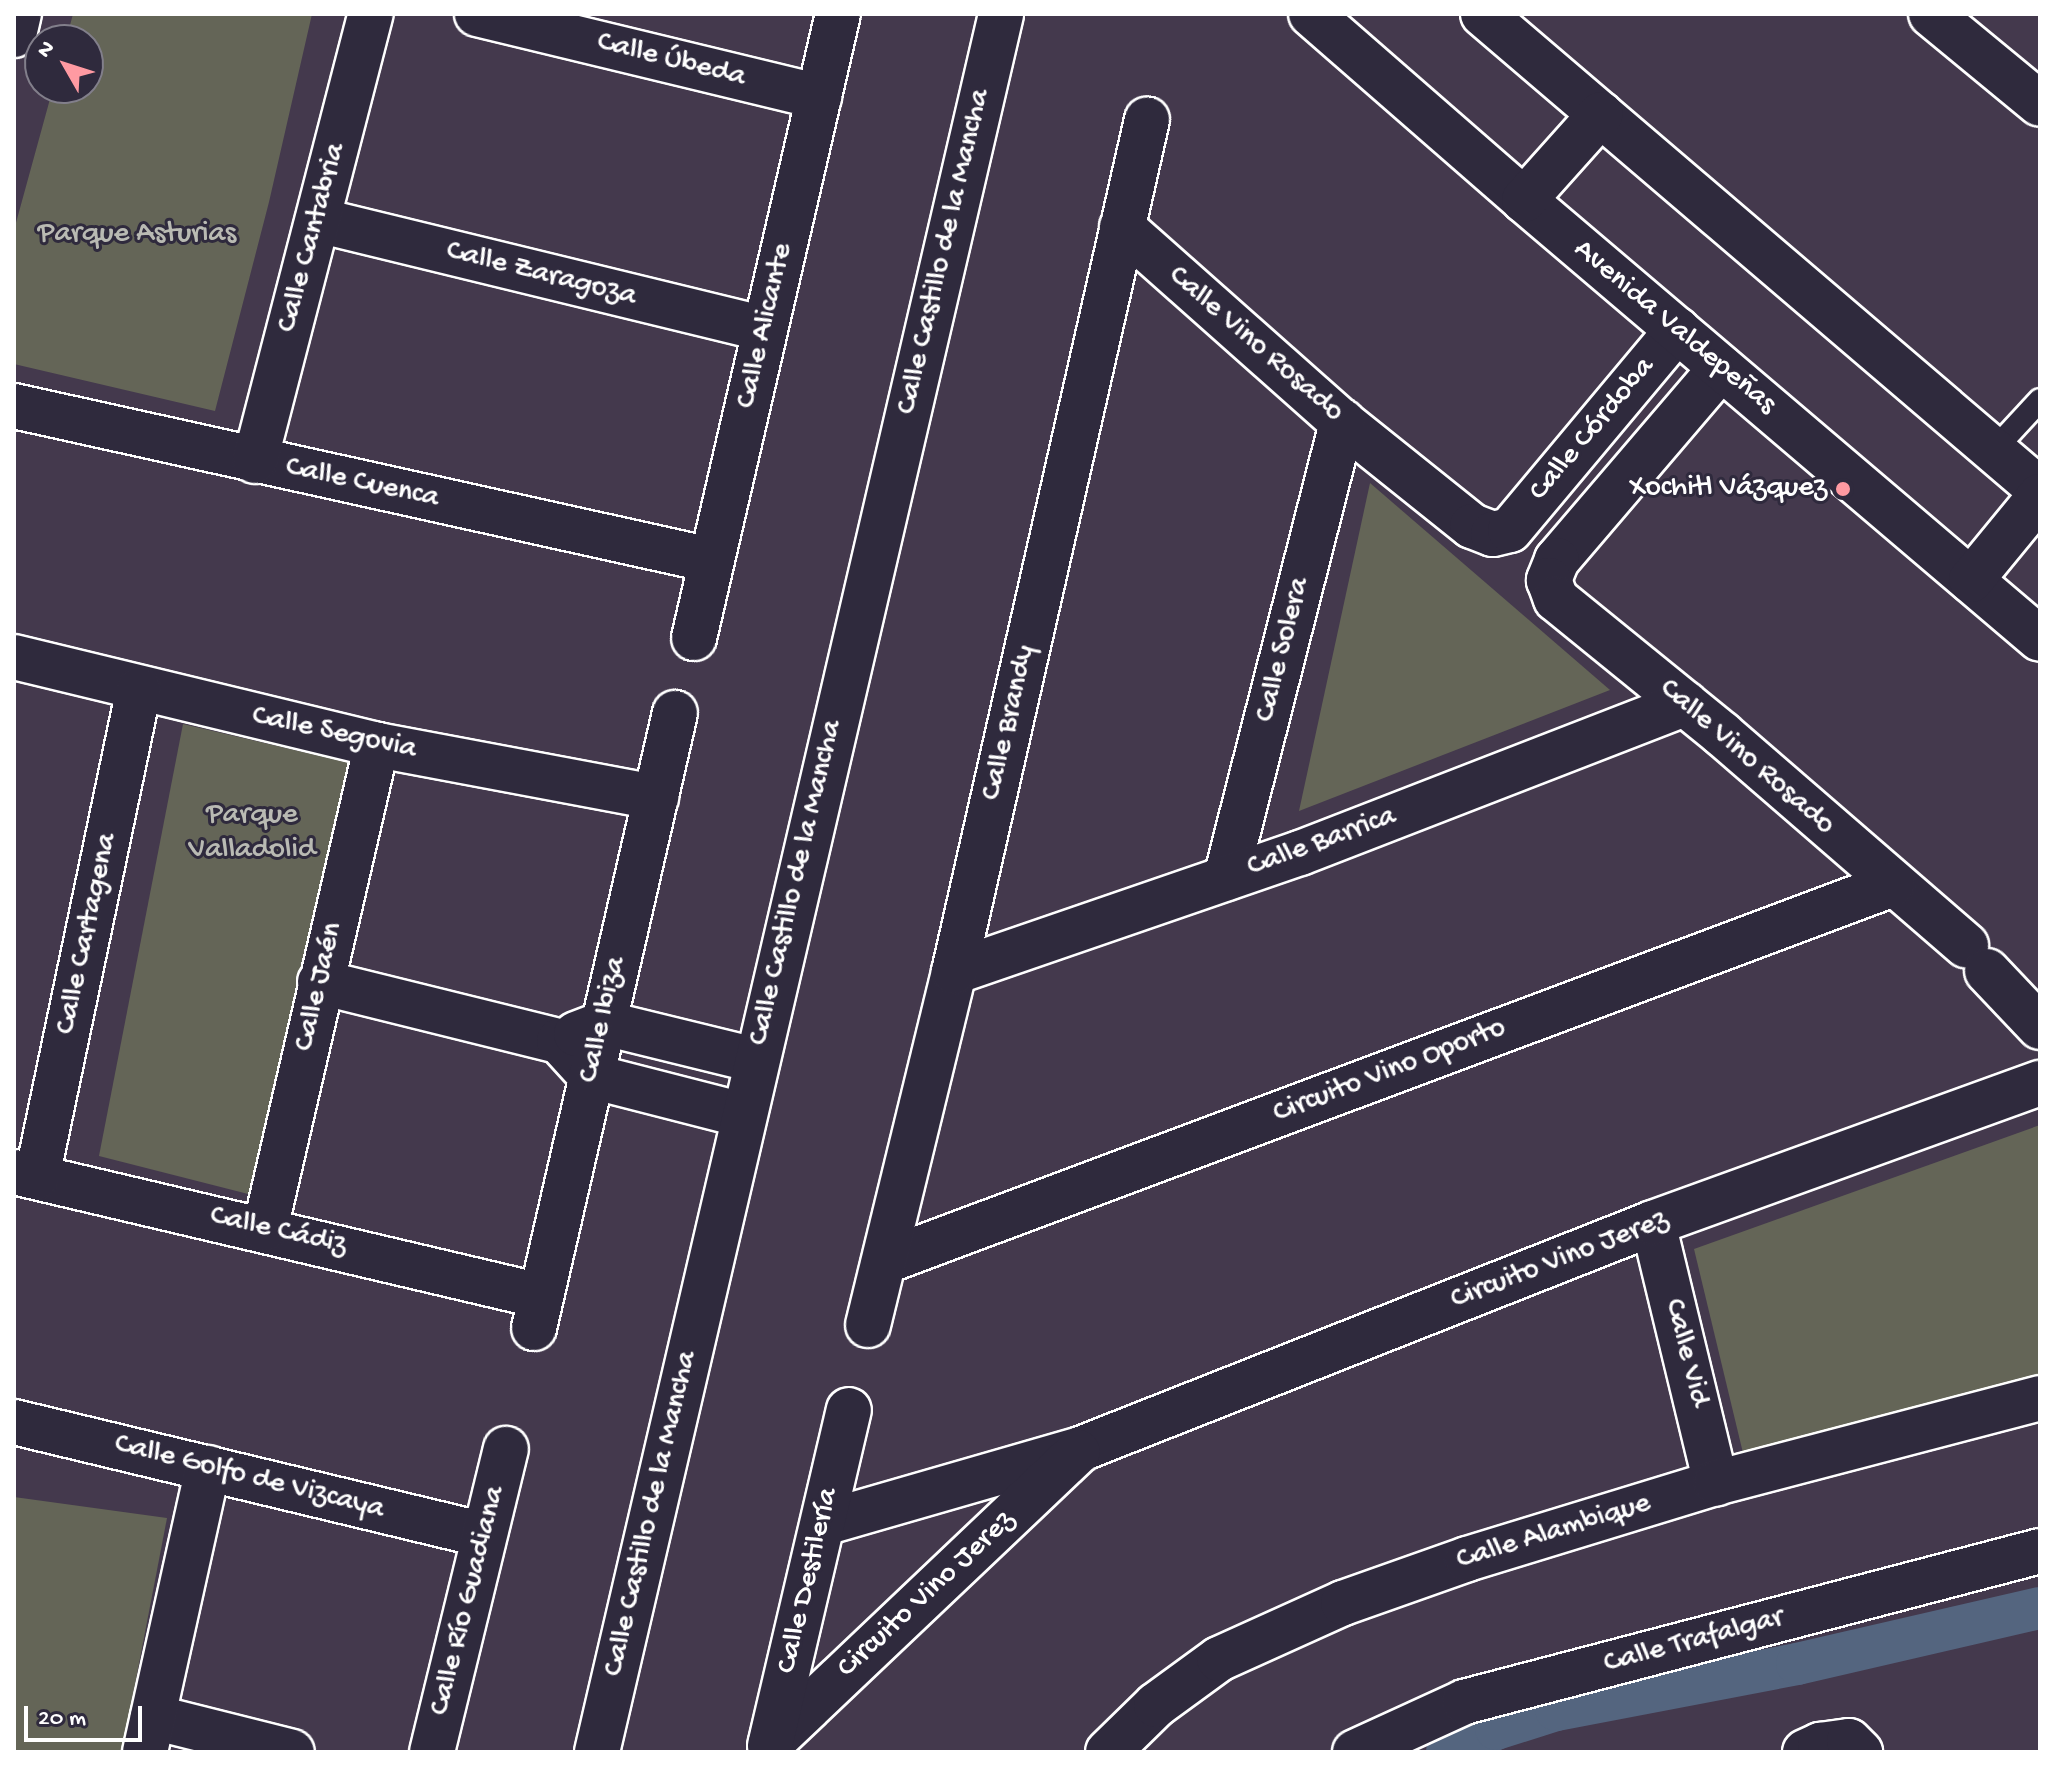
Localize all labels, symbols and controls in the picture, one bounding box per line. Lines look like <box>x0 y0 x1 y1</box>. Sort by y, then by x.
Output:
north arrow <box>24 24 104 104</box>
street label: Calle Úbeda <box>593 25 749 97</box>
text: N <box>32 36 62 64</box>
street label: Calle Castillo de la Mancha <box>890 86 1000 418</box>
street label: Calle Cantabria <box>270 139 356 337</box>
park label: Parque Asturias <box>38 217 236 253</box>
street label: Avenida Valdepeñas <box>1565 233 1783 423</box>
street label: Calle Zaragoza <box>442 234 640 316</box>
street label: Calle Alicante <box>730 240 802 412</box>
street label: Calle Vino Rosado <box>1160 259 1350 431</box>
street label: Calle Córdoba <box>1522 351 1664 509</box>
street label: Calle Cuenca <box>282 450 442 518</box>
place label: Xochitl Vázquez <box>1629 471 1827 507</box>
marker: Xochitl Vázquez <box>1834 480 1852 498</box>
street label: Calle Solera <box>1249 574 1319 726</box>
street label: Calle Brandy <box>975 642 1045 804</box>
street label: Calle Vino Rosado <box>1651 672 1841 844</box>
street label: Calle Segovia <box>249 699 419 769</box>
street label: Calle Castillo de la Mancha <box>742 717 852 1049</box>
park label: Parque Valladolid <box>188 798 316 868</box>
street label: Calle Barrica <box>1243 800 1401 886</box>
street label: Calle Cartagena <box>49 830 127 1038</box>
street label: Calle Jaén <box>288 919 352 1055</box>
street label: Calle Ibiza <box>572 954 636 1086</box>
street label: Circuito Vino Oporto <box>1269 1011 1511 1133</box>
street label: Calle Cádiz <box>206 1199 350 1265</box>
street label: Circuito Vino Jerez <box>1446 1203 1674 1319</box>
street label: Calle Vid <box>1654 1296 1716 1410</box>
street label: Calle Castillo de la Mancha <box>597 1348 707 1680</box>
street label: Calle Golfo de Vizcaya <box>110 1427 388 1529</box>
street label: Calle Río Guadiana <box>423 1483 515 1719</box>
street label: Calle Destilería <box>770 1485 848 1677</box>
street label: Calle Alambique <box>1453 1486 1655 1580</box>
street label: Circuito Vino Jerez <box>831 1503 1023 1687</box>
street label: Calle Trafalgar <box>1600 1601 1788 1683</box>
scale bar <box>28 1690 146 1740</box>
text: 20 m <box>38 1705 86 1734</box>

